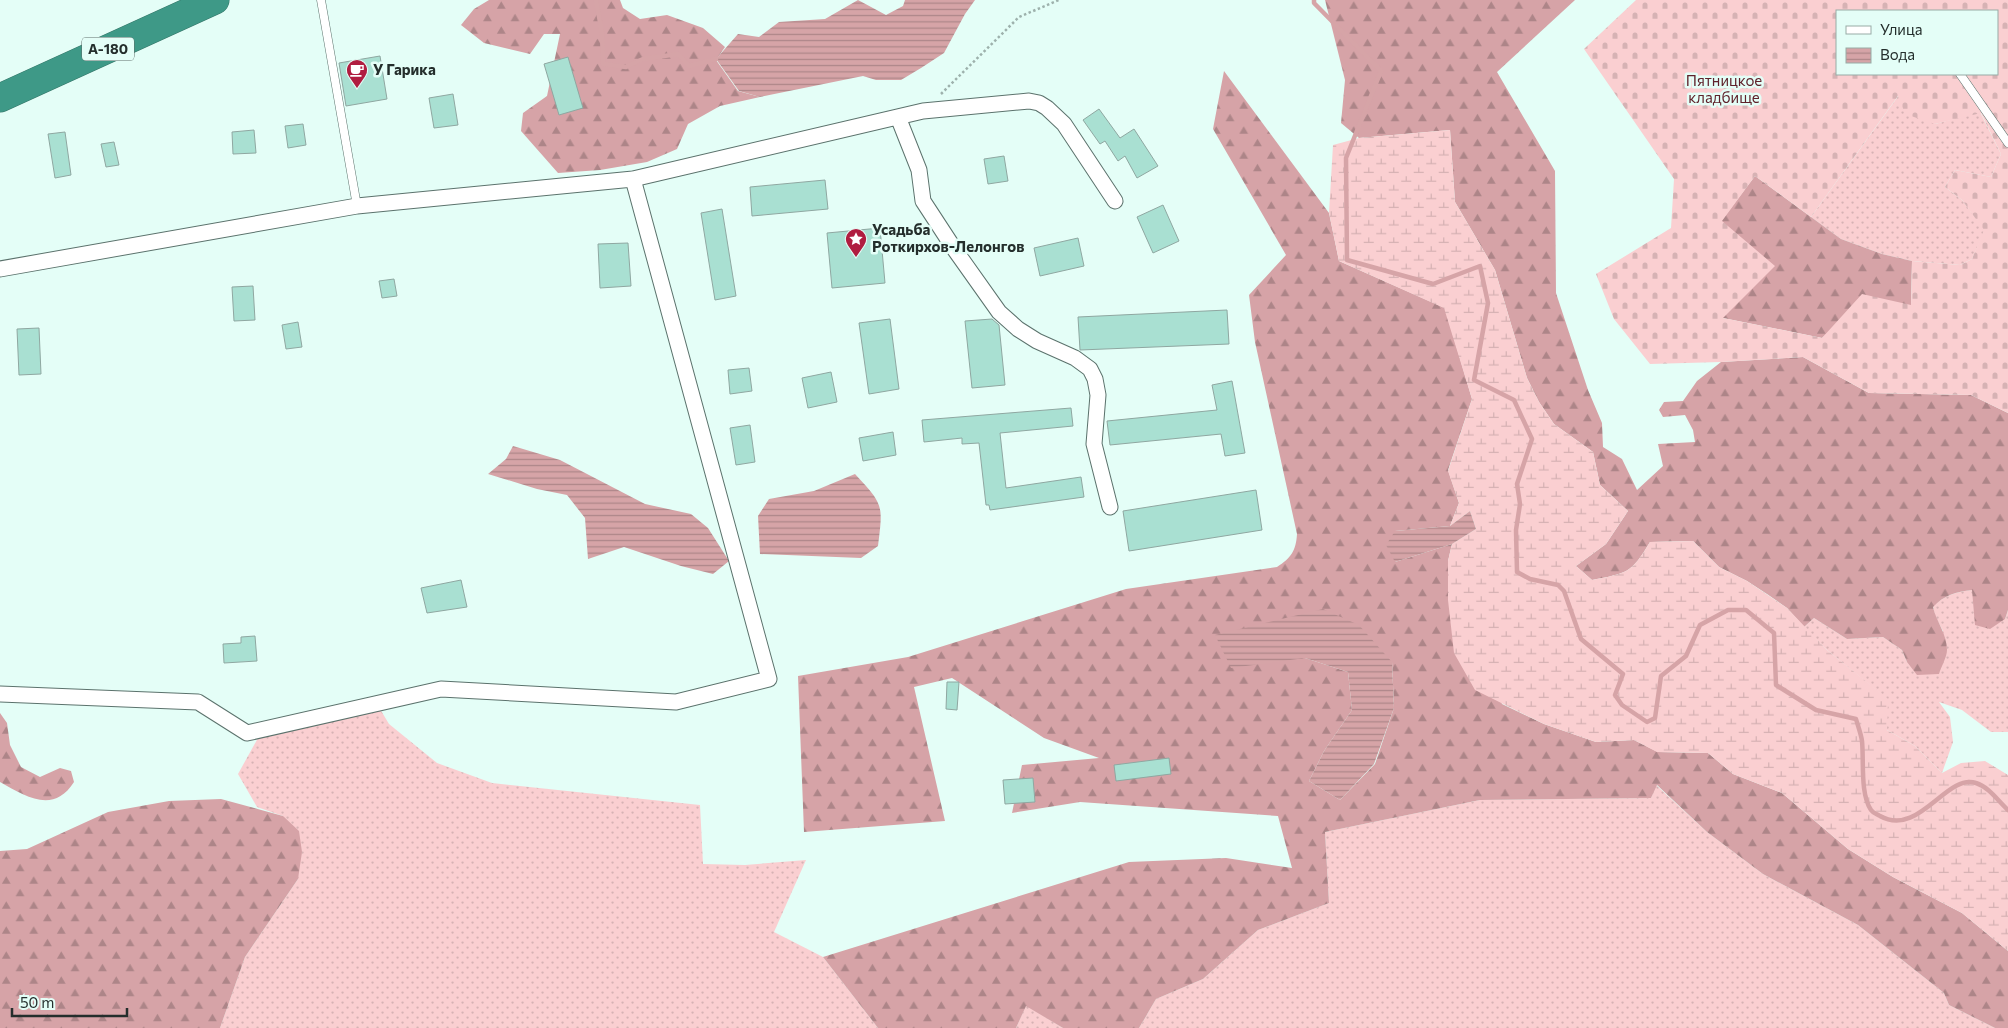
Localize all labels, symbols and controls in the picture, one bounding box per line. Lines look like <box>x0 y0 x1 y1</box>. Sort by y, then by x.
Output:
legend <box>1836 10 1998 75</box>
text: Улица <box>1880 20 1922 38</box>
road number: А-180 <box>82 38 134 61</box>
text: Вода <box>1880 45 1915 63</box>
cafe icon: У Гарика <box>345 58 369 89</box>
place label: У Гарика <box>373 60 436 78</box>
park label: Пятницкое кладбище <box>1686 71 1762 106</box>
place label: Усадьба Роткирхов-Лелонгов <box>872 220 1024 255</box>
place icon: Усадьба Роткирхов-Лелонгов <box>844 227 868 258</box>
scale bar <box>12 986 128 1018</box>
text: 50 m <box>20 993 54 1011</box>

